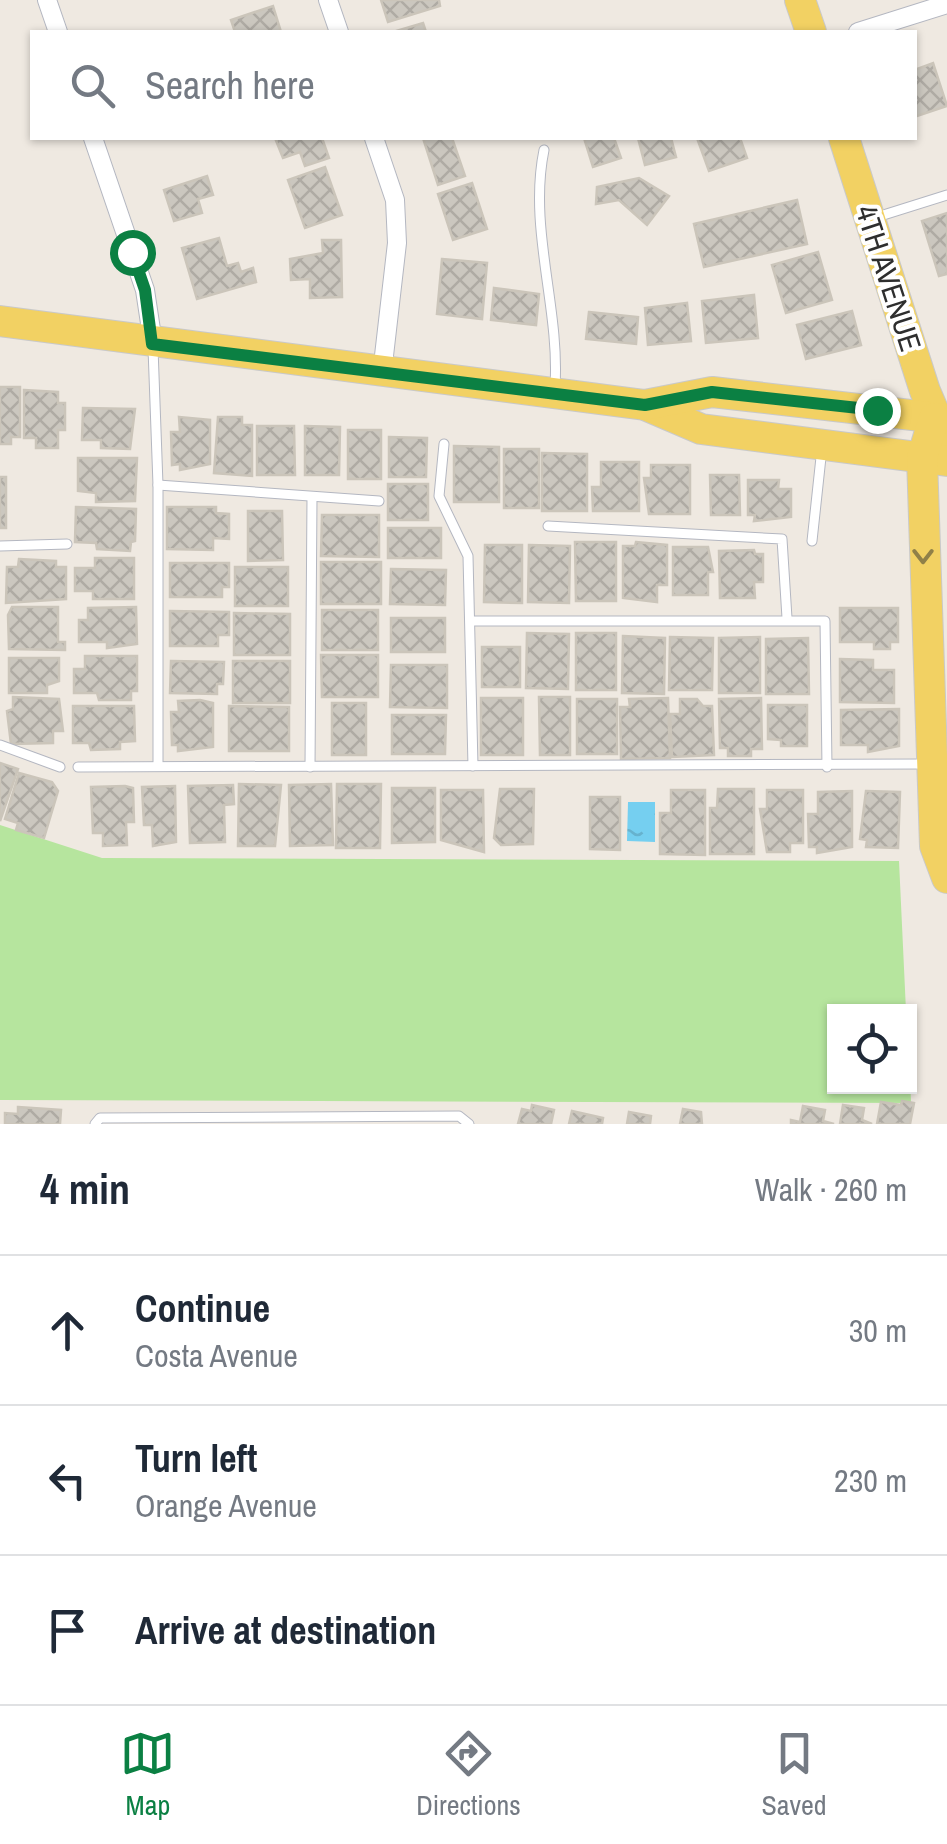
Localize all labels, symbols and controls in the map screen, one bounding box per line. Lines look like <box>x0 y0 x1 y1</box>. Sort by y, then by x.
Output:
search box <box>30 30 917 140</box>
icon: search <box>65 58 120 113</box>
text: Search here <box>145 60 315 111</box>
street label: 4TH AVENUE <box>847 200 931 356</box>
route start <box>110 230 156 276</box>
route end <box>855 388 901 434</box>
one-way arrow <box>912 548 934 564</box>
map controls <box>827 1004 917 1094</box>
button: locate <box>827 1004 917 1094</box>
text: 4 min <box>40 1161 130 1217</box>
text: Walk · 260 m <box>755 1168 907 1211</box>
text: Continue <box>135 1283 270 1334</box>
icon: ahead <box>40 1303 95 1358</box>
text: 30 m <box>849 1309 907 1352</box>
text: Costa Avenue <box>135 1334 298 1377</box>
text: Turn left <box>135 1433 257 1484</box>
icon: left <box>40 1453 95 1508</box>
text: 230 m <box>834 1459 907 1502</box>
text: Orange Avenue <box>135 1484 317 1527</box>
icon: arrive <box>40 1603 95 1658</box>
text: Arrive at destination <box>135 1605 436 1656</box>
tab: Map <box>120 1726 175 1824</box>
tab: Directions <box>416 1726 521 1824</box>
tab: Saved <box>762 1726 827 1824</box>

